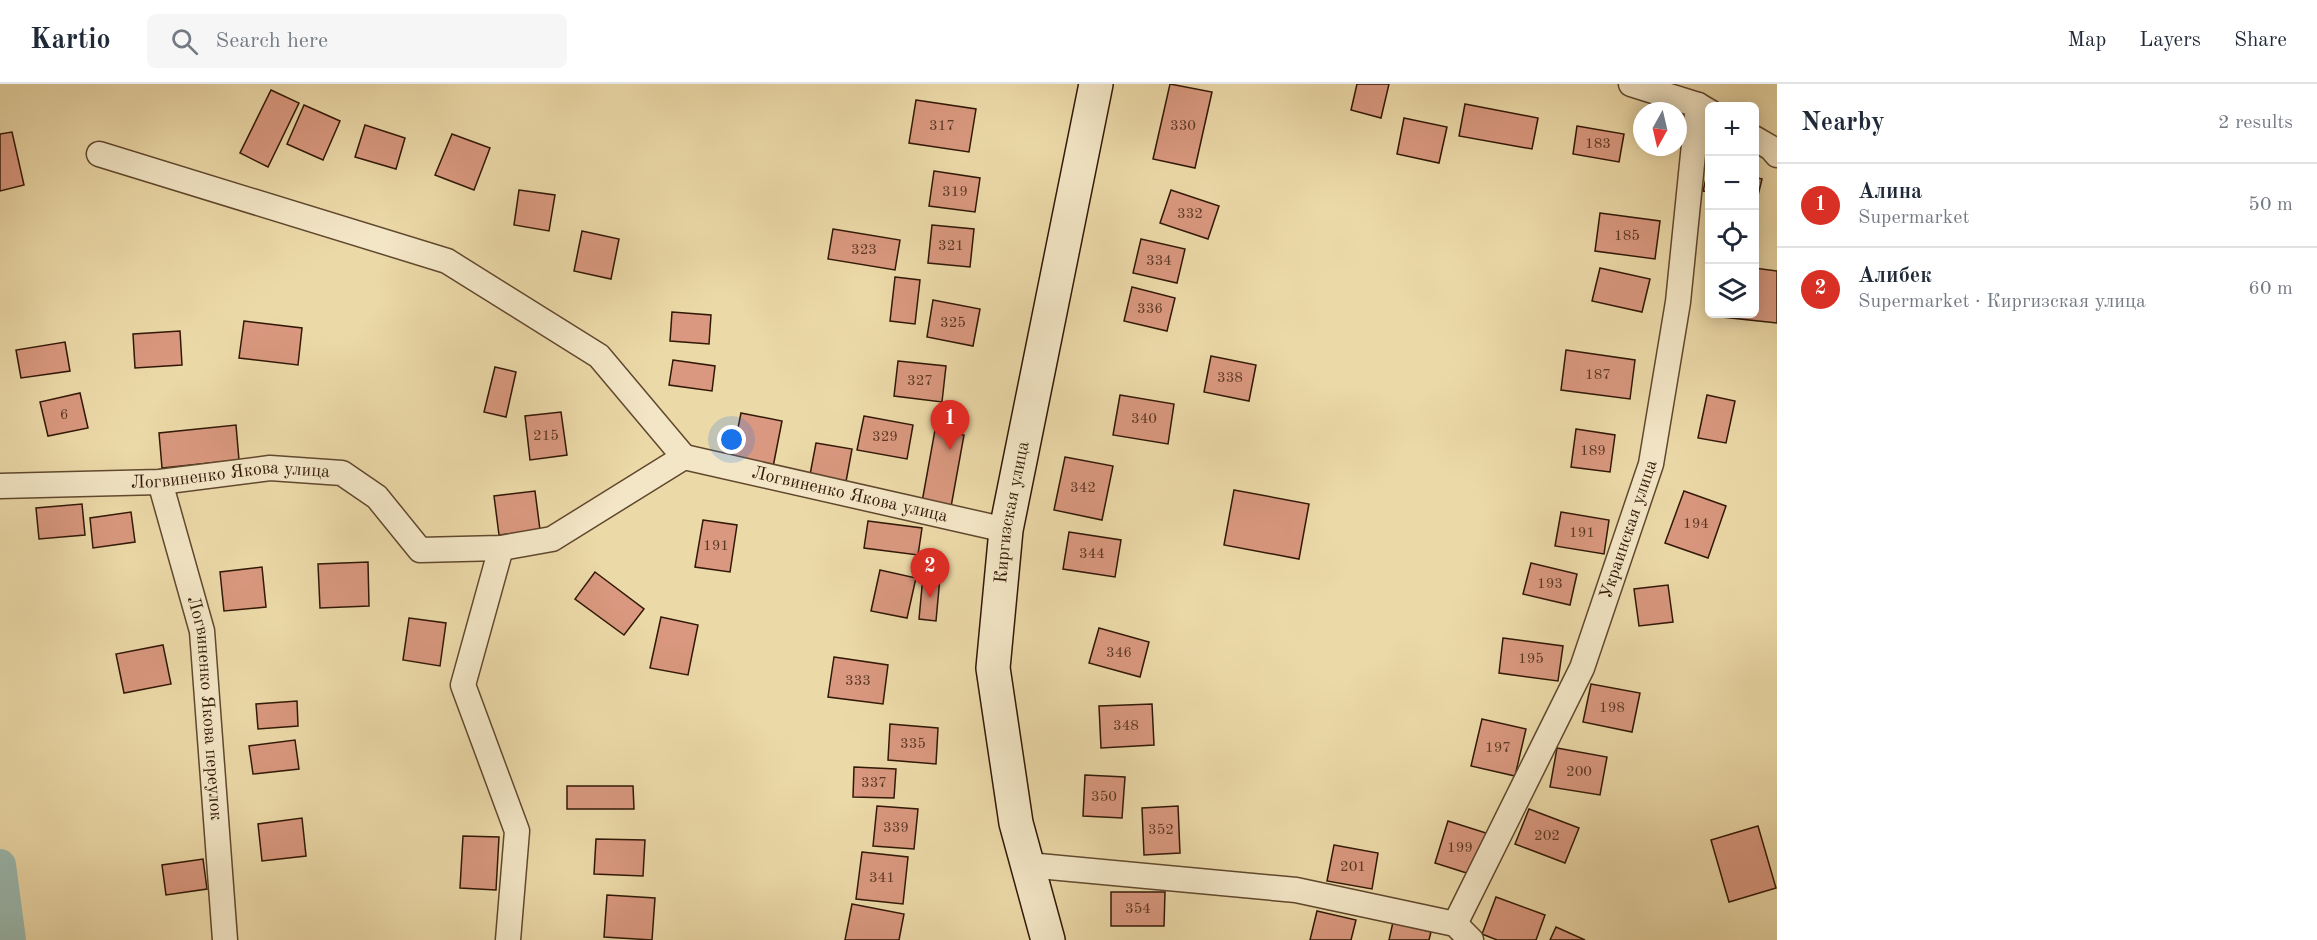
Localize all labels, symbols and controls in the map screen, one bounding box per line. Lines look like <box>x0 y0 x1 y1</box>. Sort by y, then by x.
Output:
search box <box>147 14 567 68</box>
icon: search <box>168 25 201 58</box>
text: Kartio <box>30 27 111 55</box>
text: Search here <box>216 30 328 52</box>
text: Map <box>2067 30 2106 51</box>
text: Layers <box>2139 30 2201 51</box>
text: Share <box>2234 30 2287 51</box>
north arrow <box>1633 102 1687 156</box>
map controls <box>1705 102 1759 318</box>
button: + <box>1705 102 1759 156</box>
text: Nearby <box>1801 110 1885 136</box>
text: 2 results <box>2218 113 2293 133</box>
house number: 317 <box>929 119 955 134</box>
house number: 330 <box>1170 119 1196 134</box>
house number: 183 <box>1585 137 1611 152</box>
button: − <box>1705 156 1759 210</box>
text: Алина <box>1858 181 1922 203</box>
house number: 319 <box>942 185 968 200</box>
text: 1 <box>1815 195 1826 215</box>
text: 50 m <box>2248 195 2293 215</box>
house number: 332 <box>1177 207 1203 222</box>
text: Supermarket <box>1858 208 1969 228</box>
button: locate <box>1705 210 1759 264</box>
house number: 185 <box>1614 229 1640 244</box>
house number: 321 <box>938 239 964 254</box>
house number: 323 <box>851 243 877 258</box>
house number: 334 <box>1146 254 1172 269</box>
button: layers <box>1705 264 1759 318</box>
text: Алибек <box>1858 265 1932 287</box>
text: 2 <box>1815 279 1826 299</box>
text: 60 m <box>2248 279 2293 299</box>
text: Supermarket · Киргизская улица <box>1858 292 2146 312</box>
house number: 336 <box>1137 302 1163 317</box>
house number: 325 <box>940 316 966 331</box>
house number: 187 <box>1585 368 1611 383</box>
house number: 338 <box>1217 371 1243 386</box>
house number: 327 <box>907 374 933 389</box>
pin: 1 <box>930 400 970 450</box>
house number: 6 <box>60 408 68 423</box>
house number: 340 <box>1131 412 1157 427</box>
your location <box>717 425 746 454</box>
house number: 215 <box>533 429 559 444</box>
house number: 329 <box>872 430 898 445</box>
street label: Киргизская улица <box>992 440 1033 584</box>
house number: 189 <box>1580 444 1606 459</box>
street label: Украинская улица <box>1597 458 1661 601</box>
street label: Логвиненко Якова улица <box>131 459 331 492</box>
street label: Логвиненко Якова улица <box>750 464 950 526</box>
house number: 342 <box>1070 481 1096 496</box>
house number: 194 <box>1683 517 1709 532</box>
house number: 191 <box>1569 526 1595 541</box>
house number: 191 <box>703 539 729 554</box>
house number: 344 <box>1079 547 1105 562</box>
pin: 2 <box>910 548 950 598</box>
house number: 193 <box>1537 577 1563 592</box>
street label: Логвиненко Якова переулок <box>184 594 225 821</box>
house number: 346 <box>1106 646 1132 661</box>
house number: 195 <box>1518 652 1544 667</box>
house number: 333 <box>845 674 871 689</box>
house number: 198 <box>1599 701 1625 716</box>
house number: 348 <box>1113 719 1139 734</box>
house number: 335 <box>900 737 926 752</box>
house number: 197 <box>1485 741 1511 756</box>
house number: 200 <box>1566 765 1592 780</box>
house number: 337 <box>861 776 887 791</box>
house number: 350 <box>1091 790 1117 805</box>
house number: 339 <box>883 821 909 836</box>
house number: 352 <box>1148 823 1174 838</box>
house number: 202 <box>1534 829 1560 844</box>
house number: 199 <box>1447 841 1473 856</box>
house number: 201 <box>1340 860 1366 875</box>
house number: 341 <box>869 871 895 886</box>
house number: 354 <box>1125 902 1151 917</box>

